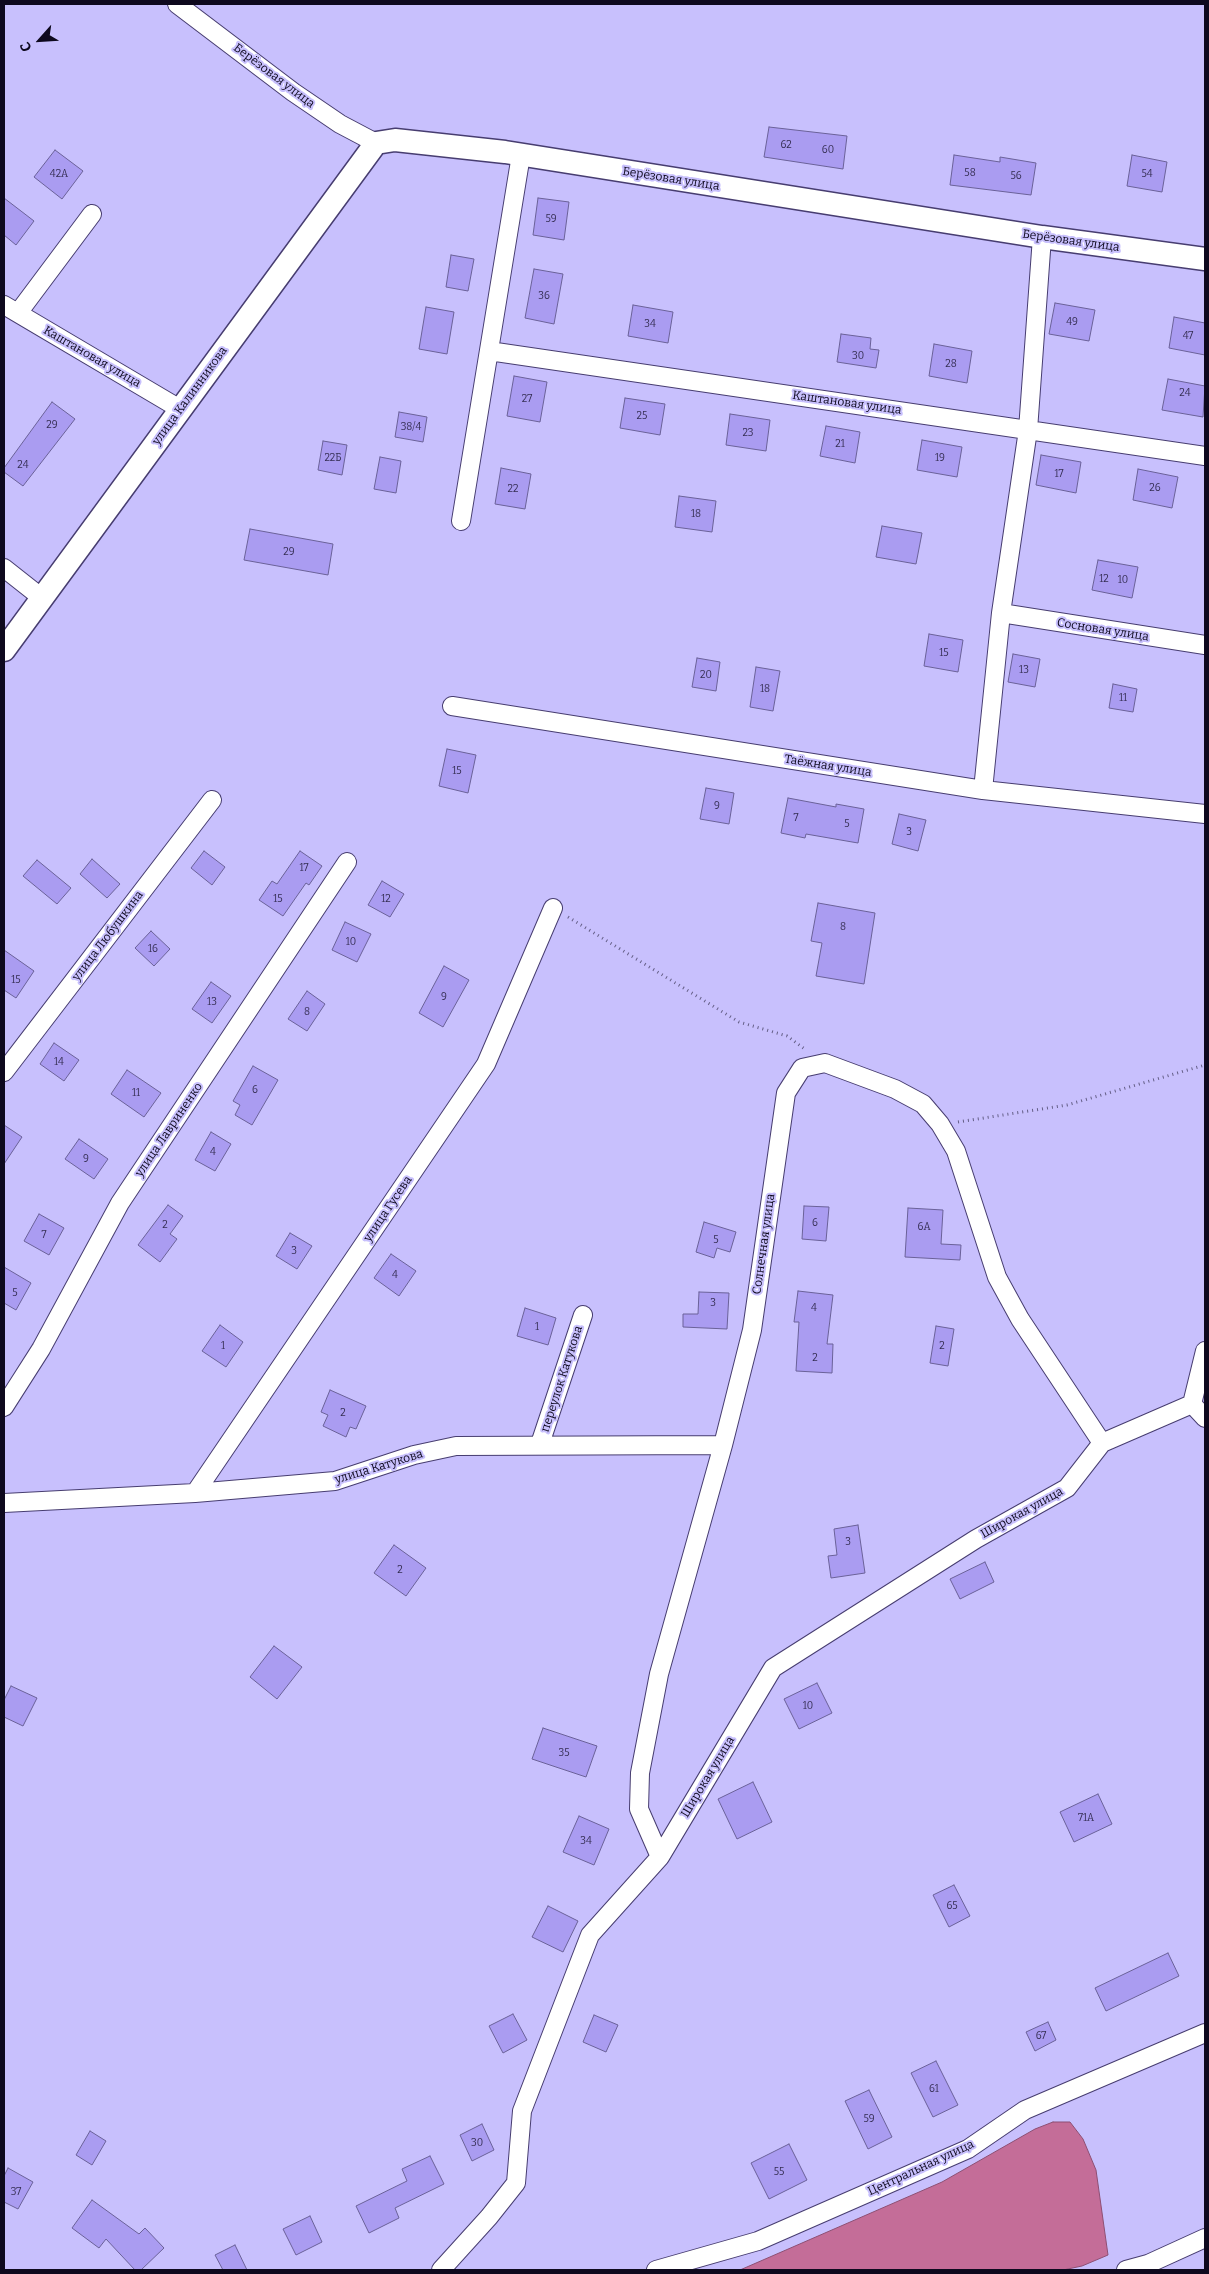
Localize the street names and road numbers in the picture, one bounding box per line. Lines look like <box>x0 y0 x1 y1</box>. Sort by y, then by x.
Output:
street label: Берёзовая улица <box>231 41 317 111</box>
street label: Берёзовая улица <box>621 164 721 194</box>
street label: Берёзовая улица <box>1021 227 1121 255</box>
street label: Каштановая улица <box>41 323 143 391</box>
street label: улица Калинникова <box>149 344 231 448</box>
street label: Каштановая улица <box>792 388 902 418</box>
street label: Сосновая улица <box>1056 616 1150 644</box>
street label: Таёжная улица <box>783 752 873 780</box>
street label: улица Любушкина <box>69 888 147 984</box>
street label: улица Лавриненко <box>132 1080 206 1180</box>
street label: улица Гусева <box>361 1173 415 1245</box>
street label: Солнечная улица <box>750 1193 778 1295</box>
street label: переулок Катукова <box>538 1324 586 1434</box>
street label: улица Катукова <box>333 1447 425 1487</box>
street label: Широкая улица <box>978 1484 1066 1542</box>
street label: Широкая улица <box>678 1734 738 1820</box>
street label: Центральная улица <box>866 2137 976 2199</box>

